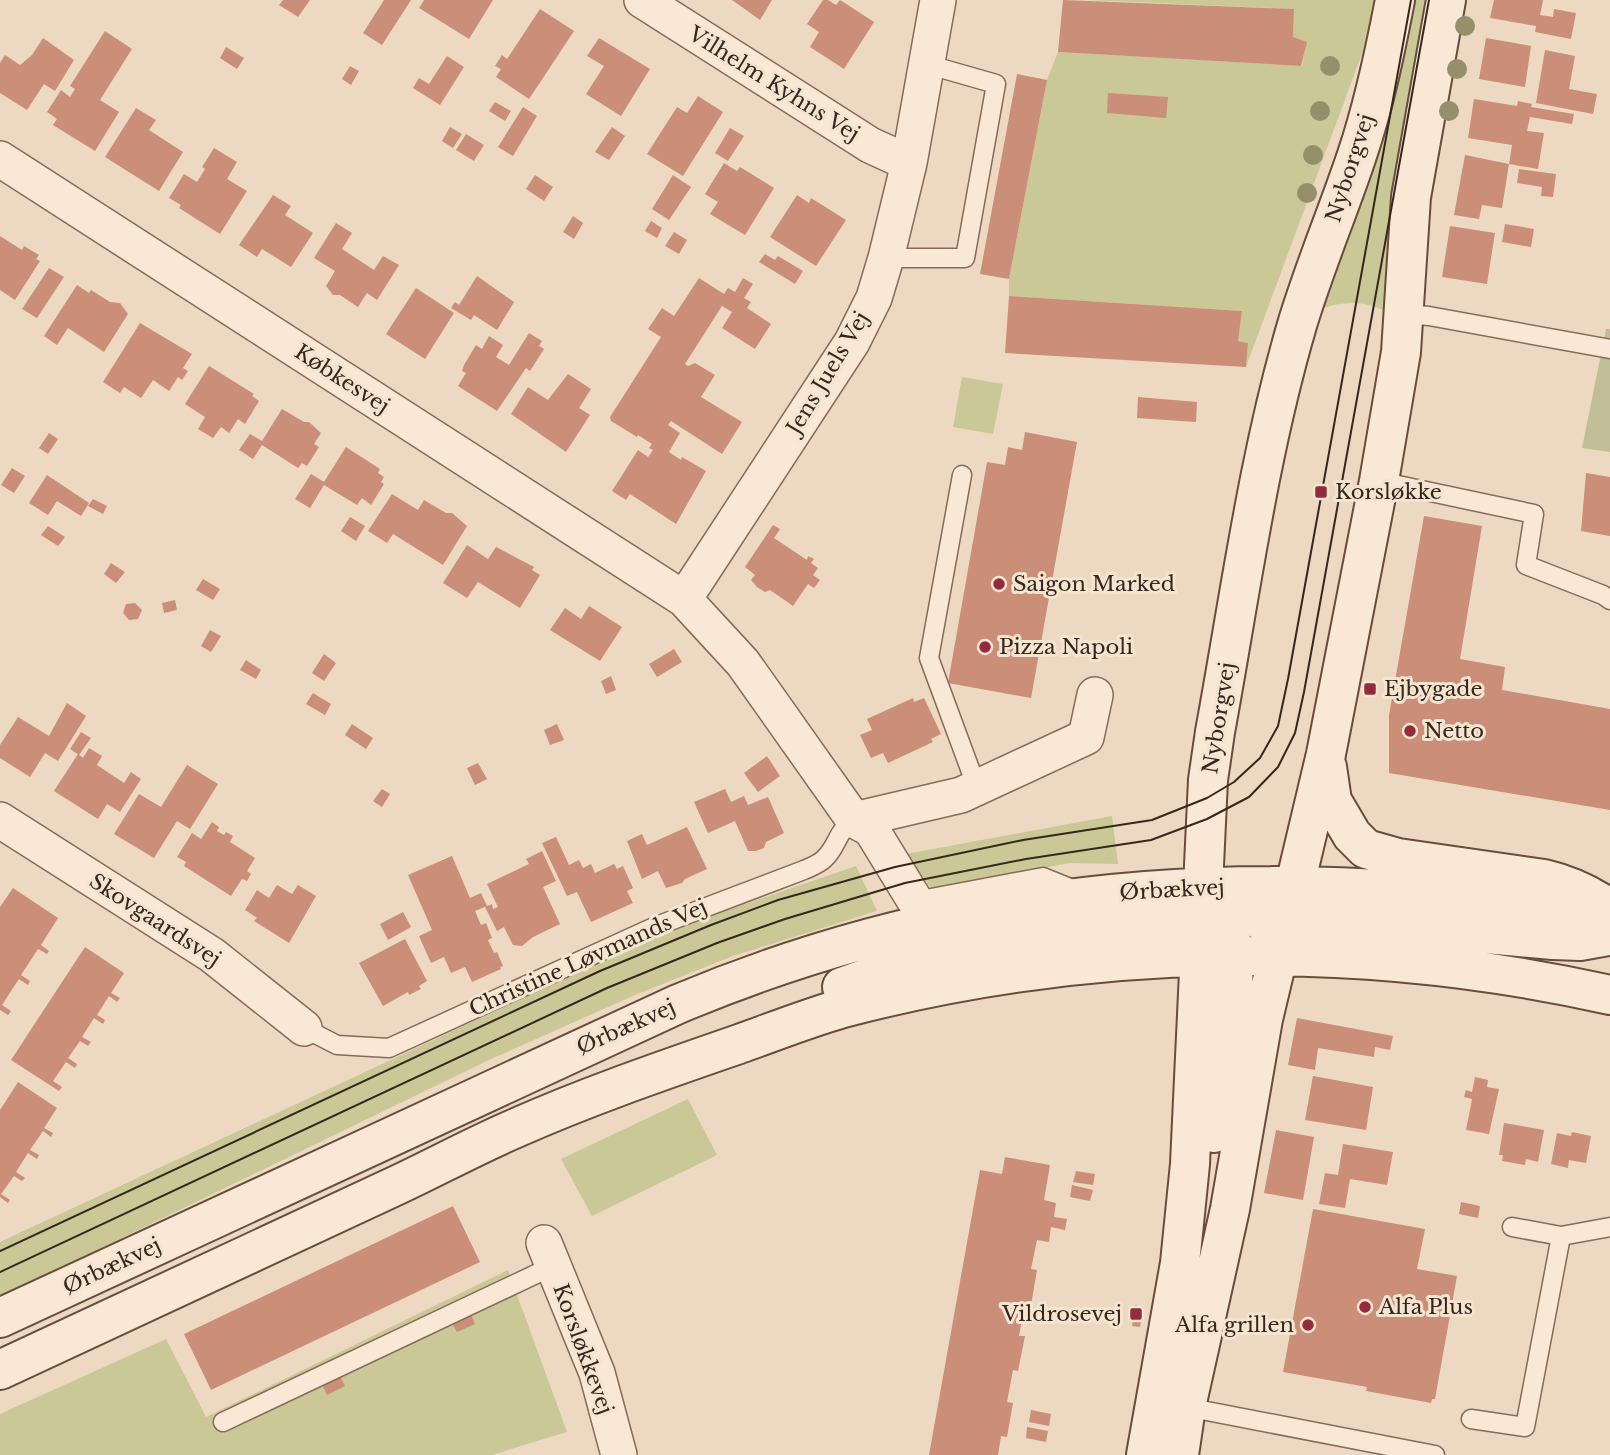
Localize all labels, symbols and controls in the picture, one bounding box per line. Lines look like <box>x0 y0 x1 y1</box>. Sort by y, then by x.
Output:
street label: Vilhelm Kyhns Vej <box>683 20 864 147</box>
street label: Nyborgvej <box>1320 110 1380 226</box>
street label: Jens Juels Vej <box>780 307 875 442</box>
street label: Købkesvej <box>290 339 394 419</box>
place label: Korsløkke <box>1335 479 1442 505</box>
marker: Korsløkke <box>1313 484 1329 500</box>
place label: Saigon Marked <box>1013 571 1175 597</box>
marker: Saigon Marked <box>991 576 1007 592</box>
place label: Pizza Napoli <box>999 634 1133 660</box>
marker: Pizza Napoli <box>977 639 993 655</box>
street label: Nyborgvej <box>1197 660 1241 776</box>
place label: Ejbygade <box>1384 676 1483 702</box>
marker: Ejbygade <box>1362 681 1378 697</box>
place label: Netto <box>1424 718 1484 744</box>
marker: Netto <box>1402 723 1418 739</box>
street label: Skovgaardsvej <box>84 868 226 972</box>
street label: Ørbækvej <box>1119 874 1225 906</box>
street label: Christine Løvmands Vej <box>465 894 711 1022</box>
street label: Ørbækvej <box>573 994 679 1060</box>
street label: Ørbækvej <box>59 1232 165 1300</box>
street label: Korsløkkevej <box>547 1280 619 1418</box>
place label: Alfa Plus <box>1378 1294 1473 1320</box>
marker: Alfa Plus <box>1357 1299 1373 1315</box>
place label: Vildrosevej <box>1001 1301 1122 1327</box>
marker: Vildrosevej <box>1128 1306 1144 1322</box>
place label: Alfa grillen <box>1174 1312 1294 1338</box>
marker: Alfa grillen <box>1300 1317 1316 1333</box>

